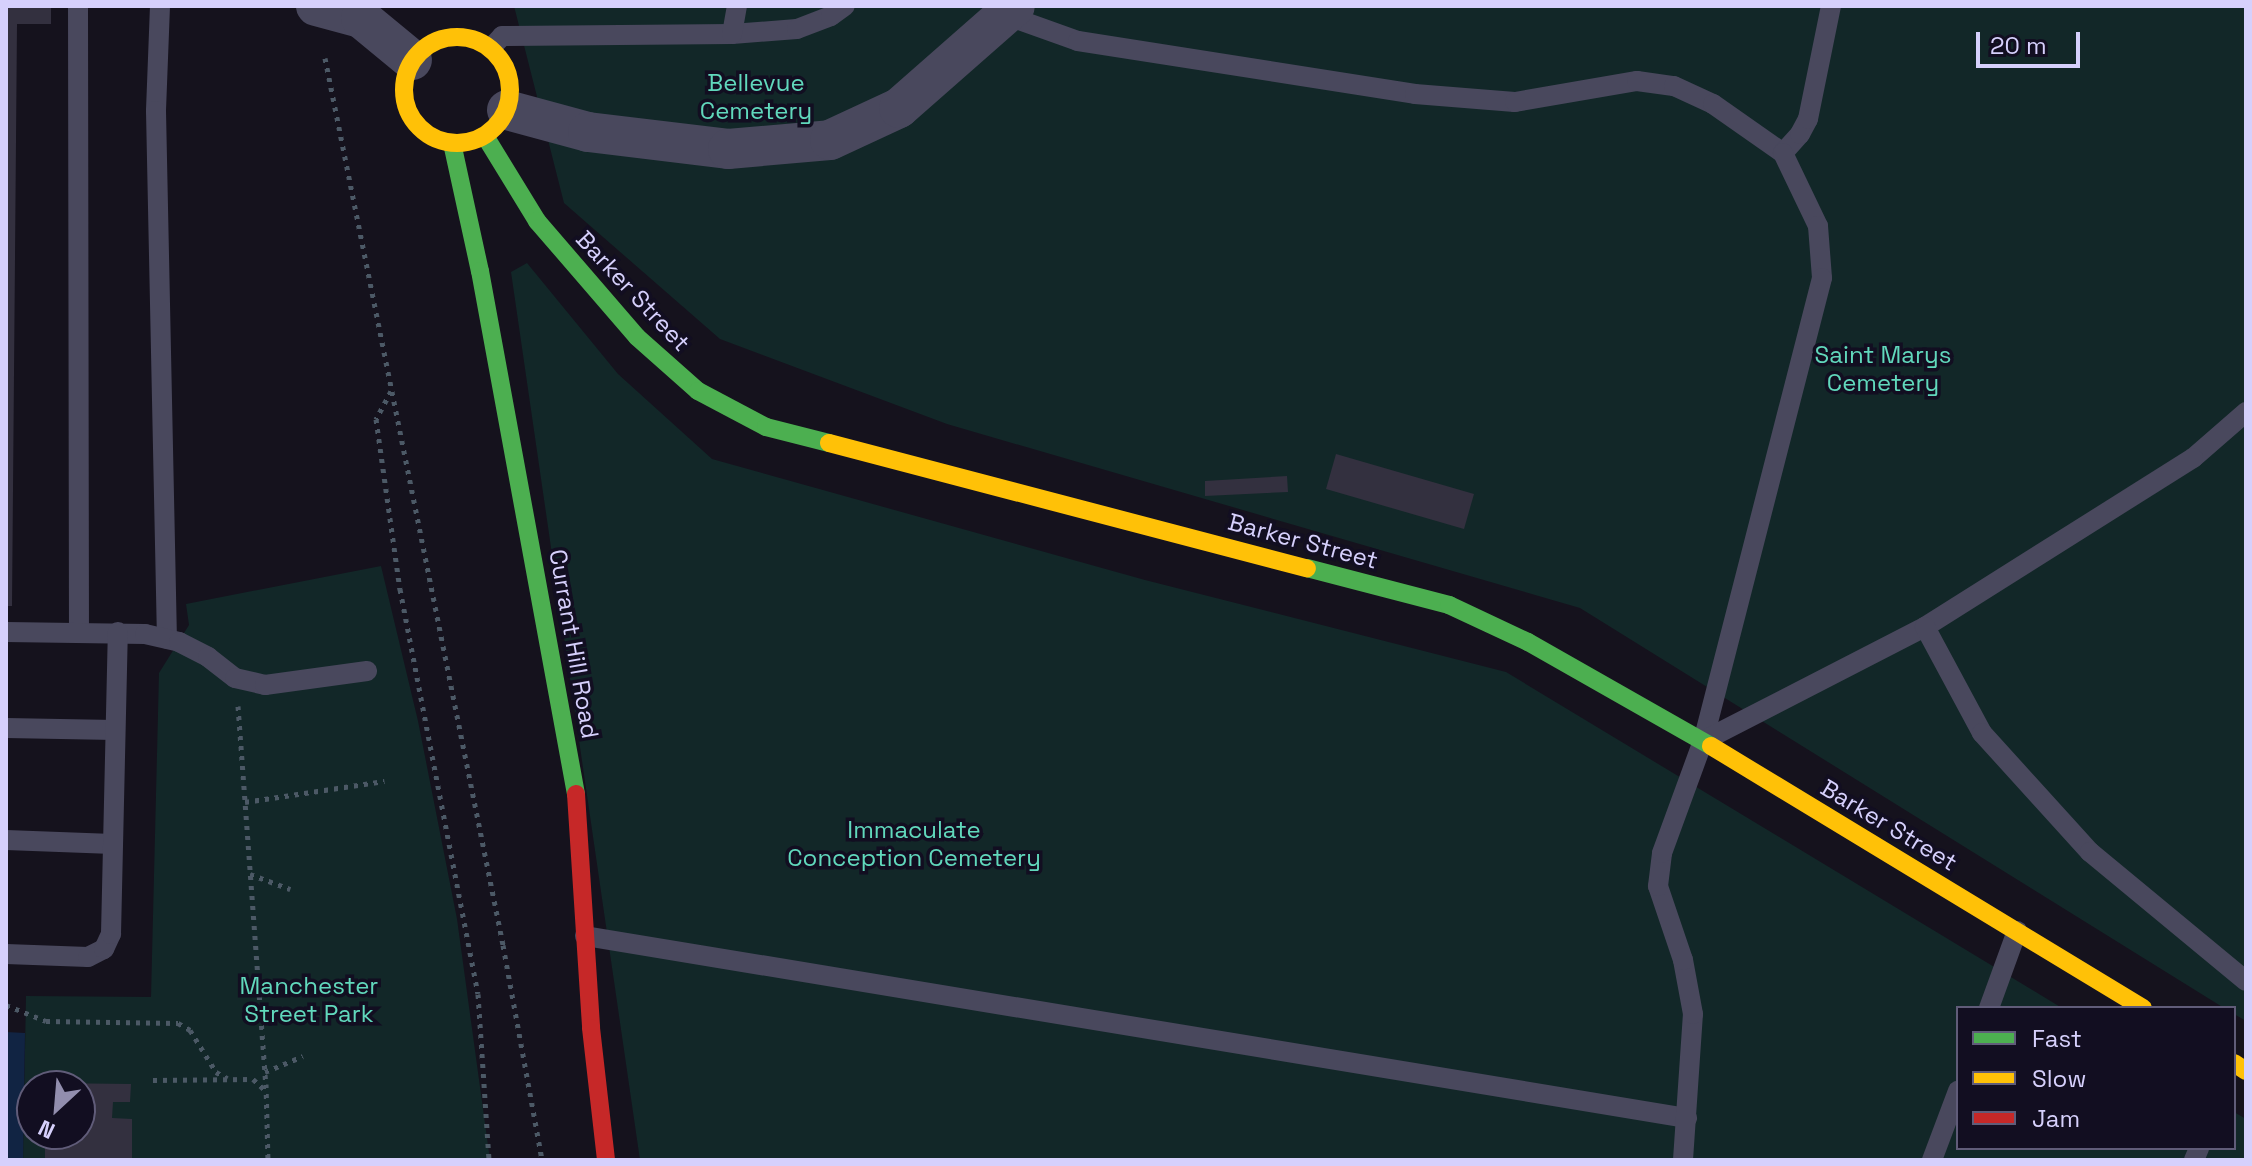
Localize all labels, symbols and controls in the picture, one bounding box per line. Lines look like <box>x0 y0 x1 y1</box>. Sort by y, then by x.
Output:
scale bar <box>1980 16 2084 66</box>
text: 20 m <box>1990 30 2047 61</box>
park label: Bellevue Cemetery <box>700 69 812 125</box>
street label: Barker Street <box>570 225 696 357</box>
park label: Saint Marys Cemetery <box>1815 341 1951 397</box>
street label: Barker Street <box>1225 507 1381 575</box>
street label: Currant Hill Road <box>543 547 605 741</box>
street label: Barker Street <box>1816 773 1962 877</box>
park label: Immaculate Conception Cemetery <box>787 816 1041 872</box>
park label: Manchester Street Park <box>240 972 378 1028</box>
legend <box>1956 1006 2236 1150</box>
text: Fast <box>2032 1023 2082 1054</box>
text: Slow <box>2032 1063 2086 1094</box>
north arrow <box>16 1070 96 1150</box>
text: Jam <box>2032 1103 2080 1134</box>
text: N <box>34 1114 59 1146</box>

